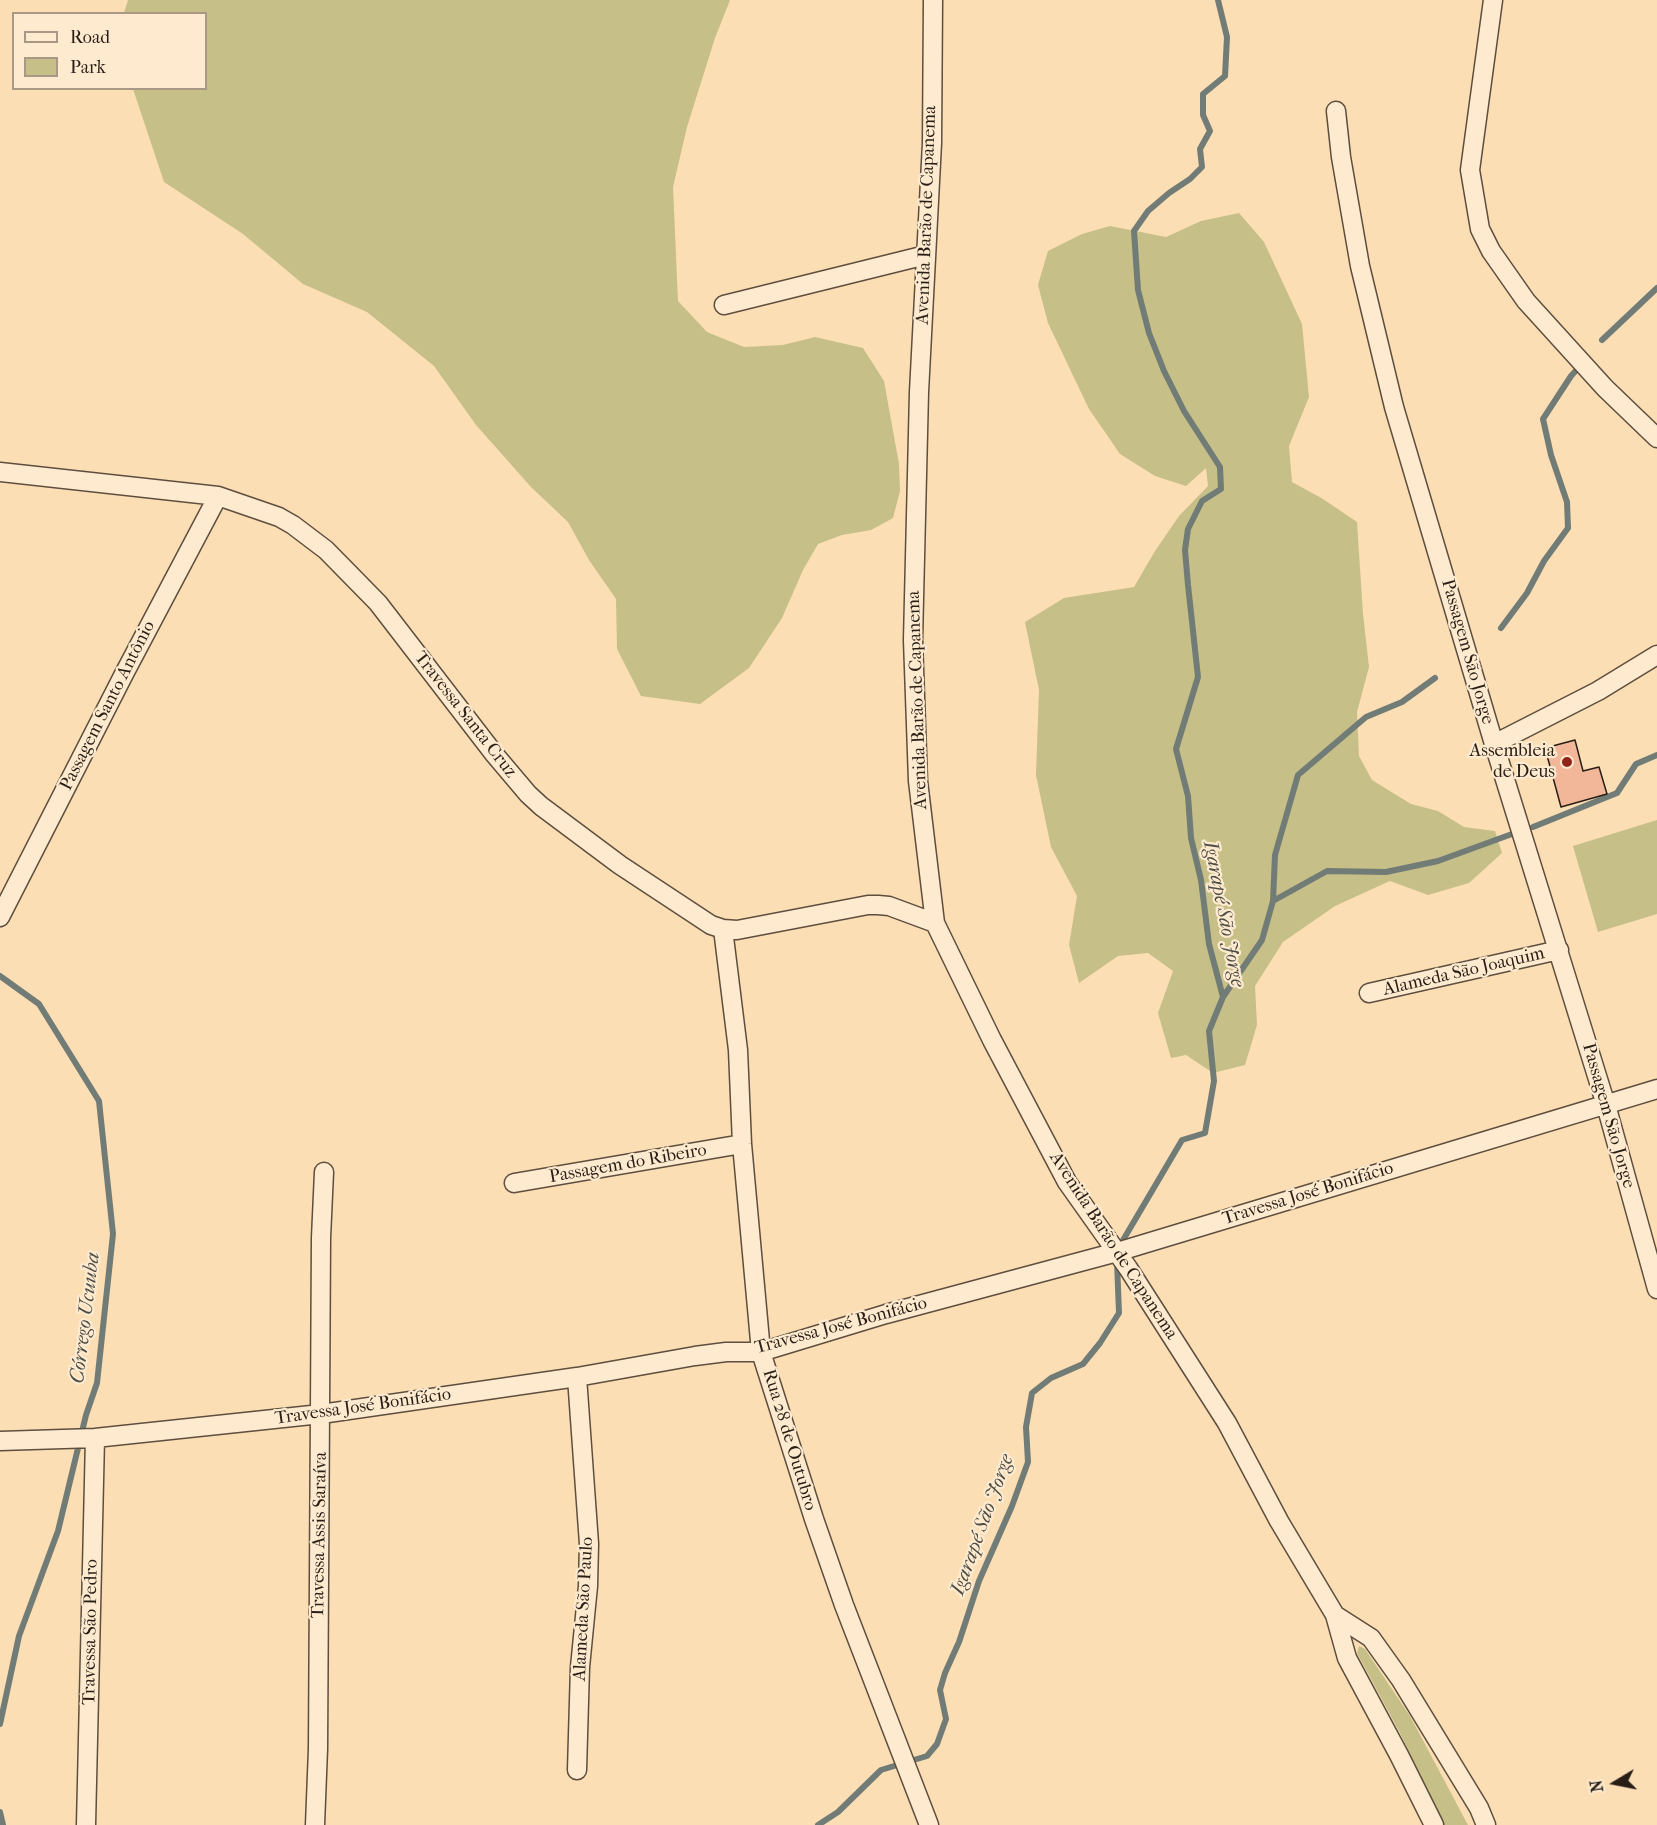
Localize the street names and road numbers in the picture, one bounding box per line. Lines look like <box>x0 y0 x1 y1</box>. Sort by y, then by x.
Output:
street label: Avenida Barão de Capanema <box>912 105 942 325</box>
street label: Passagem São Jorge <box>1436 577 1498 727</box>
street label: Avenida Barão de Capanema <box>903 590 933 810</box>
street label: Passagem Santo Antônio <box>56 618 160 794</box>
street label: Travessa Santa Cruz <box>409 648 521 782</box>
street label: Alameda São Joaquim <box>1381 943 1547 1001</box>
street label: Passagem São Jorge <box>1577 1041 1639 1191</box>
street label: Passagem do Ribeiro <box>548 1140 708 1188</box>
street label: Avenida Barão de Capanema <box>1044 1148 1182 1344</box>
street label: Travessa José Bonifácio <box>1220 1158 1396 1230</box>
street label: Travessa José Bonifácio <box>752 1293 930 1359</box>
street label: Rua 28 de Outubro <box>757 1367 821 1513</box>
street label: Travessa José Bonifácio <box>274 1384 452 1430</box>
street label: Travessa Assis Saraíva <box>308 1452 332 1618</box>
street label: Alameda São Paulo <box>569 1536 599 1682</box>
street label: Travessa São Pedro <box>79 1559 103 1705</box>

